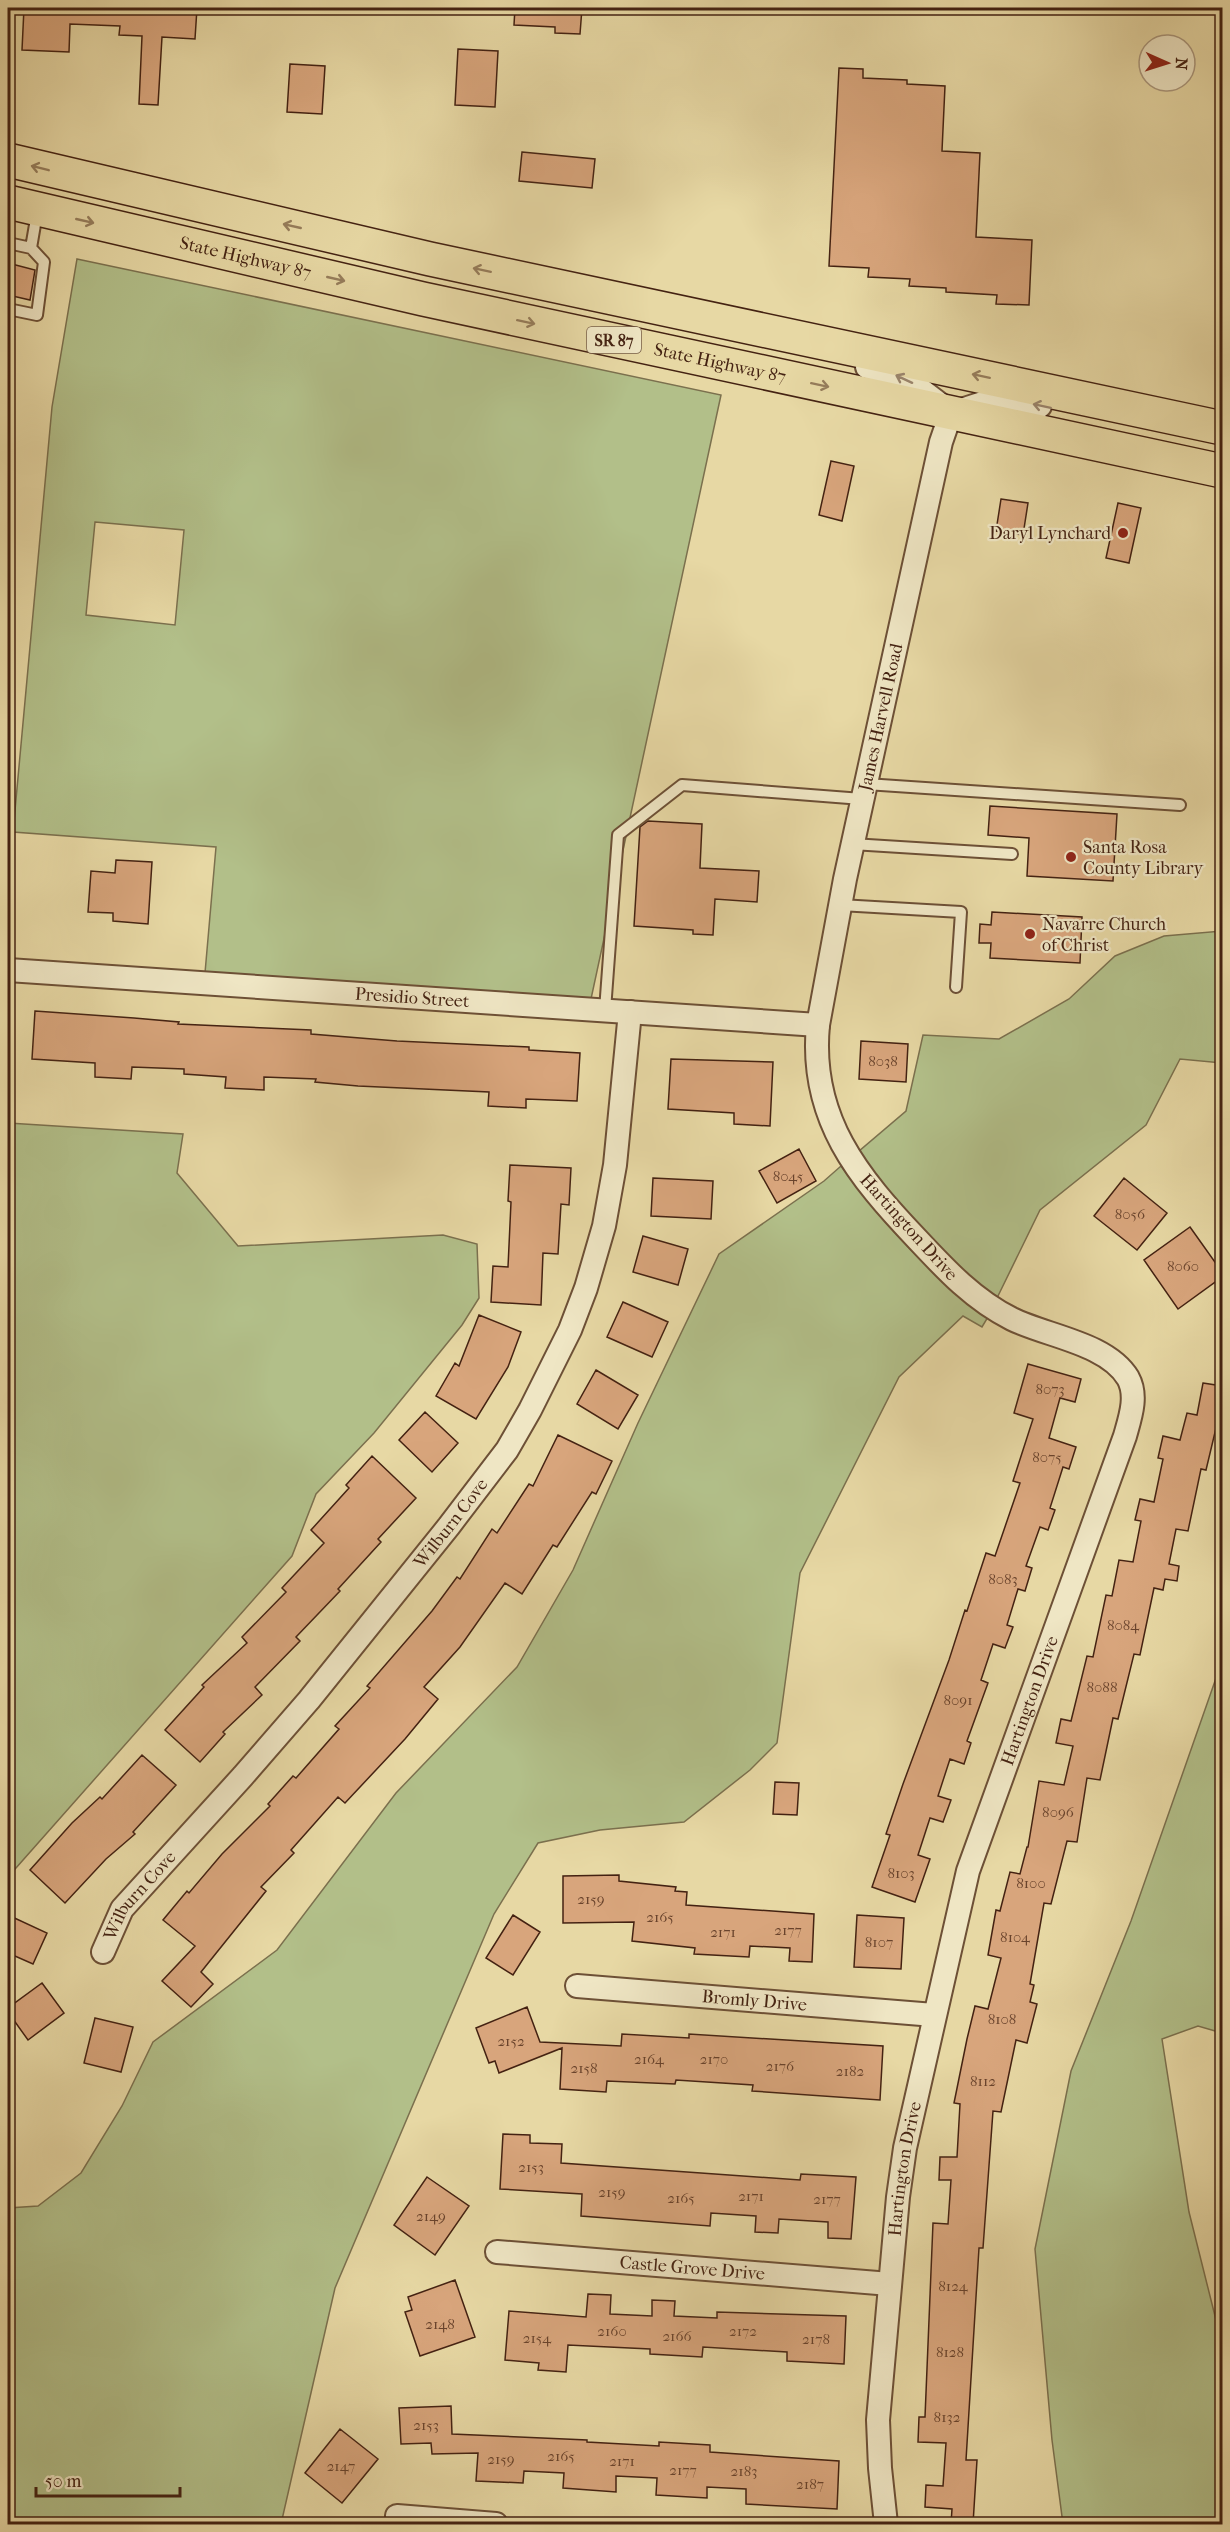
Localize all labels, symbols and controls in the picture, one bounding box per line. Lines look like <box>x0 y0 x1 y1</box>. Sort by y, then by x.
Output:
north arrow <box>1137 33 1197 93</box>
text: N <box>1172 57 1191 71</box>
one-way arrow <box>31 162 50 174</box>
one-way arrow <box>75 215 94 227</box>
one-way arrow <box>282 220 301 232</box>
street label: State Highway 87 <box>178 232 314 284</box>
one-way arrow <box>472 263 491 275</box>
one-way arrow <box>326 274 345 285</box>
one-way arrow <box>517 316 536 328</box>
road number: SR 87 <box>587 327 641 353</box>
street label: State Highway 87 <box>652 339 788 388</box>
one-way arrow <box>971 370 991 381</box>
one-way arrow <box>895 373 913 384</box>
one-way arrow <box>810 379 829 391</box>
one-way arrow <box>1032 400 1052 411</box>
place label: Daryl Lynchard <box>989 523 1111 544</box>
marker: Daryl Lynchard <box>1116 526 1130 540</box>
street label: James Harvell Road <box>854 641 908 795</box>
place label: Santa Rosa County Library <box>1083 837 1204 879</box>
marker: Santa Rosa County Library <box>1064 850 1078 864</box>
place label: Navarre Church of Christ <box>1042 914 1166 956</box>
marker: Navarre Church of Christ <box>1023 927 1037 941</box>
street label: Presidio Street <box>354 984 471 1012</box>
house number: 8038 <box>868 1052 898 1070</box>
house number: 8045 <box>773 1167 803 1185</box>
street label: Hartington Drive <box>855 1170 962 1285</box>
house number: 8056 <box>1115 1205 1146 1223</box>
house number: 8060 <box>1167 1257 1199 1275</box>
house number: 8073 <box>1035 1380 1065 1398</box>
house number: 8075 <box>1032 1448 1062 1466</box>
street label: Wilburn Cove <box>409 1474 492 1573</box>
house number: 8083 <box>988 1570 1018 1588</box>
house number: 8084 <box>1107 1616 1140 1634</box>
street label: Hartington Drive <box>997 1633 1063 1768</box>
house number: 8088 <box>1087 1678 1117 1696</box>
house number: 8091 <box>943 1691 973 1709</box>
house number: 8096 <box>1042 1803 1075 1821</box>
street label: Wilburn Cove <box>99 1847 181 1944</box>
house number: 8103 <box>887 1864 915 1882</box>
house number: 8100 <box>1016 1874 1046 1892</box>
house number: 2159 <box>577 1890 605 1908</box>
house number: 2165 <box>646 1908 674 1926</box>
house number: 2177 <box>774 1921 802 1939</box>
house number: 2171 <box>710 1923 736 1941</box>
house number: 8104 <box>1000 1928 1031 1946</box>
house number: 8107 <box>865 1933 893 1951</box>
street label: Bromly Drive <box>701 1986 808 2016</box>
house number: 8108 <box>988 2010 1016 2028</box>
house number: 2152 <box>497 2032 525 2050</box>
house number: 2164 <box>634 2050 665 2068</box>
house number: 2170 <box>700 2050 728 2068</box>
house number: 2176 <box>766 2057 795 2075</box>
house number: 2158 <box>570 2059 598 2077</box>
house number: 2182 <box>836 2062 864 2080</box>
house number: 8112 <box>970 2072 996 2090</box>
street label: Hartington Drive <box>885 2100 926 2237</box>
house number: 2153 <box>518 2158 544 2176</box>
house number: 2159 <box>598 2183 626 2201</box>
house number: 2171 <box>738 2187 764 2205</box>
house number: 2165 <box>667 2189 695 2207</box>
house number: 2177 <box>813 2190 841 2208</box>
house number: 2149 <box>416 2207 446 2225</box>
street label: Castle Grove Drive <box>619 2252 766 2285</box>
house number: 8124 <box>938 2277 969 2295</box>
house number: 2148 <box>425 2315 455 2333</box>
house number: 2160 <box>597 2322 627 2340</box>
house number: 2172 <box>729 2322 757 2340</box>
house number: 2166 <box>662 2327 692 2345</box>
house number: 2154 <box>523 2329 552 2347</box>
house number: 2178 <box>802 2330 830 2348</box>
house number: 8128 <box>936 2343 964 2361</box>
house number: 8132 <box>934 2408 961 2426</box>
house number: 2153 <box>413 2416 439 2434</box>
house number: 2165 <box>547 2447 575 2465</box>
house number: 2159 <box>487 2450 515 2468</box>
house number: 2171 <box>609 2452 635 2470</box>
house number: 2147 <box>327 2457 355 2475</box>
scale bar <box>36 2460 180 2498</box>
house number: 2177 <box>669 2461 697 2479</box>
house number: 2183 <box>731 2462 757 2480</box>
text: 50 m <box>45 2471 82 2492</box>
house number: 2187 <box>796 2475 824 2493</box>

